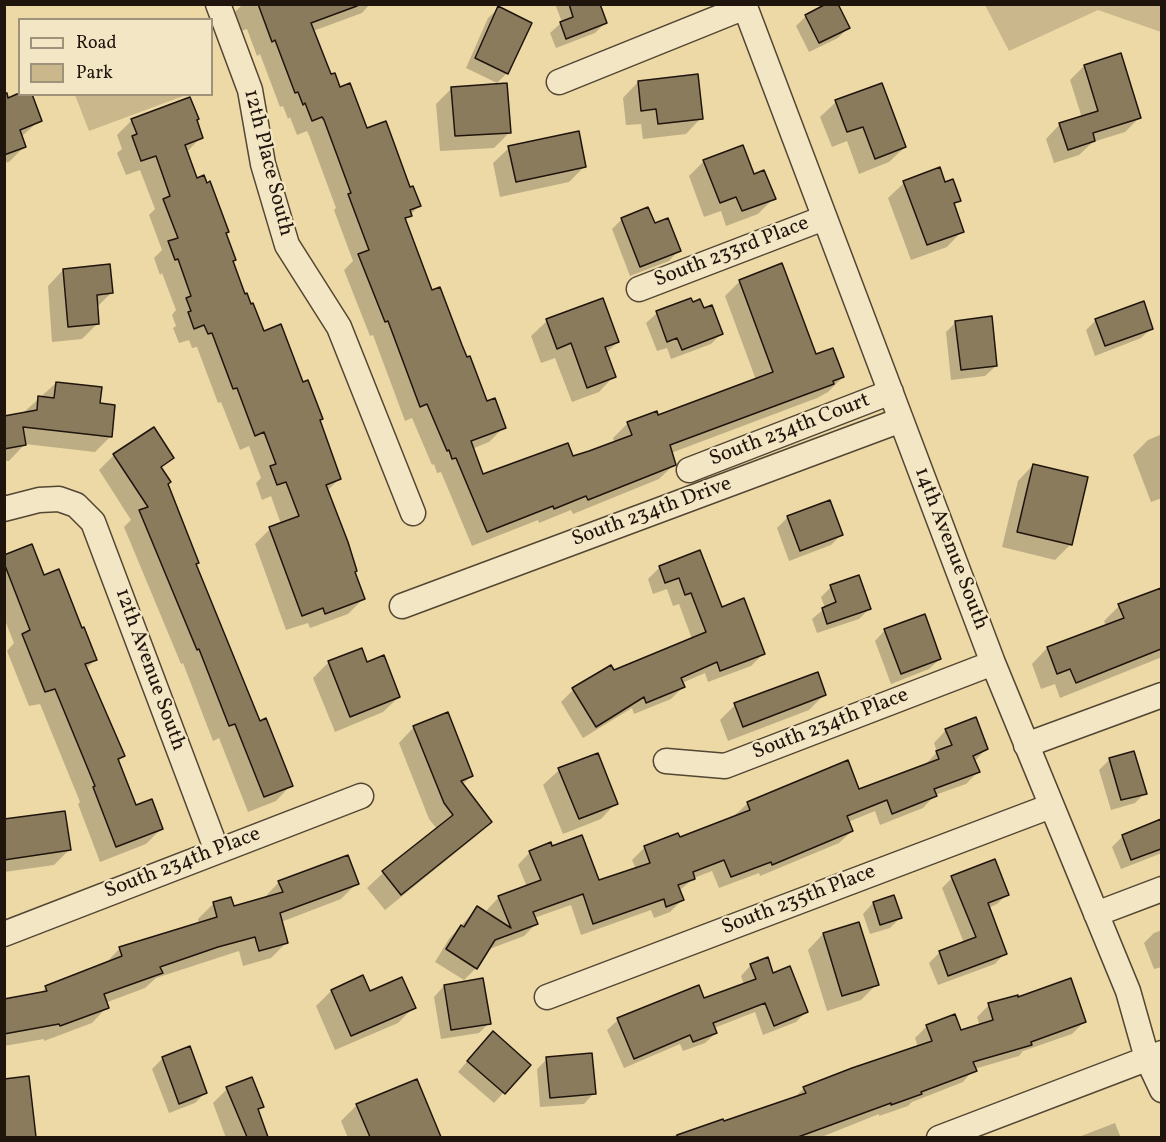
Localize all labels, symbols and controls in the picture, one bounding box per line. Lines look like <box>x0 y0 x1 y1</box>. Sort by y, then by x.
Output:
legend <box>18 18 213 96</box>
text: Road <box>76 31 117 56</box>
text: Park <box>76 61 113 86</box>
street label: 12th Place South <box>237 87 297 239</box>
street label: South 233rd Place <box>651 212 813 294</box>
street label: South 234th Court <box>706 389 874 473</box>
street label: 14th Avenue South <box>907 464 993 634</box>
street label: South 234th Drive <box>569 472 735 554</box>
street label: 12th Avenue South <box>108 585 190 755</box>
street label: South 234th Place <box>749 684 913 766</box>
street label: South 234th Place <box>101 823 265 905</box>
street label: South 235th Place <box>719 860 879 942</box>

